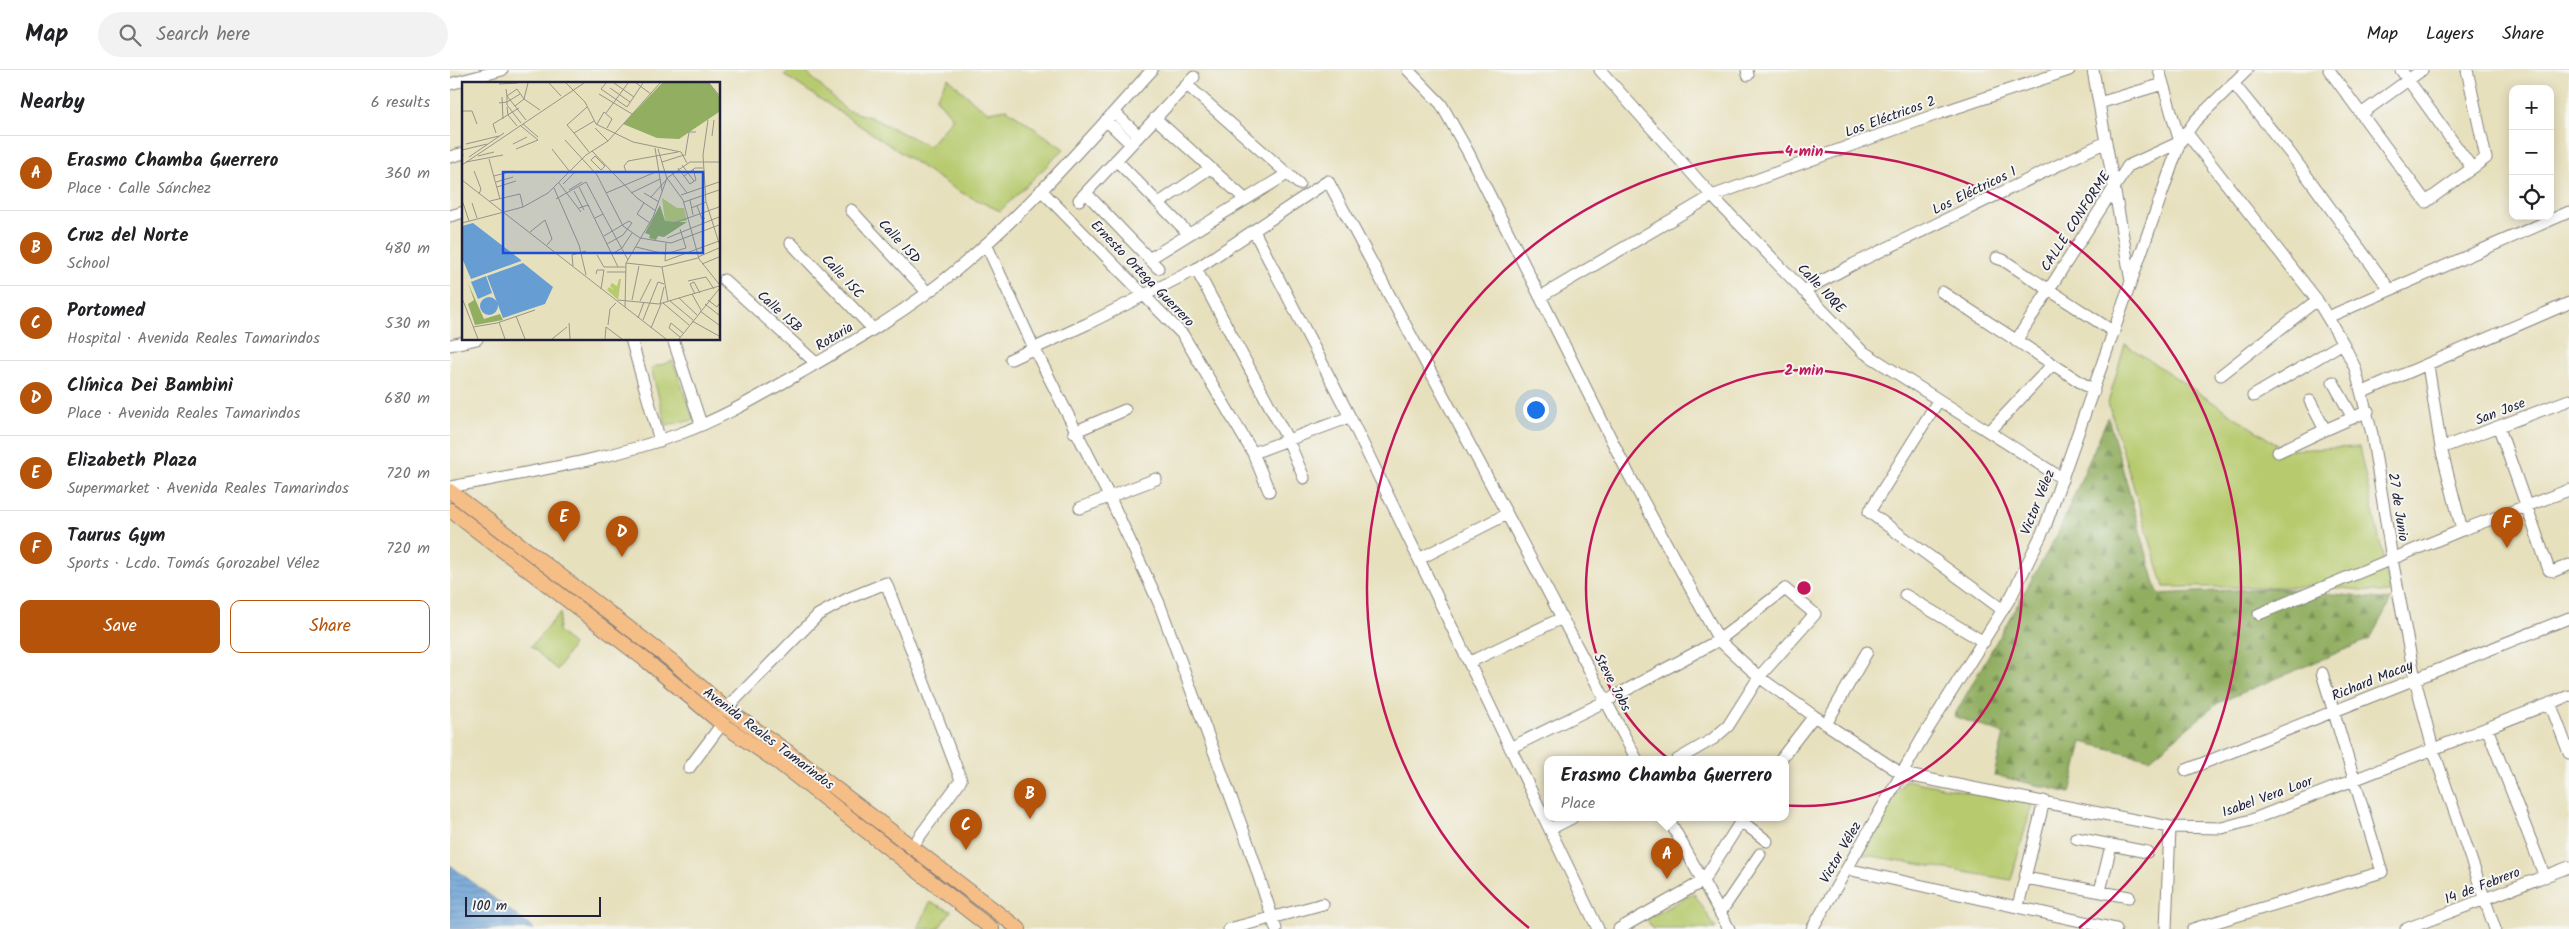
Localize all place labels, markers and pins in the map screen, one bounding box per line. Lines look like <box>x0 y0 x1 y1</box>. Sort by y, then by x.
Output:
pin: E <box>548 501 580 542</box>
pin: F <box>2491 507 2523 548</box>
pin: D <box>606 516 638 557</box>
centre of rings <box>1795 579 1813 597</box>
pin: B <box>1014 778 1046 819</box>
pin: C <box>950 809 982 850</box>
pin: A <box>1651 838 1683 879</box>

